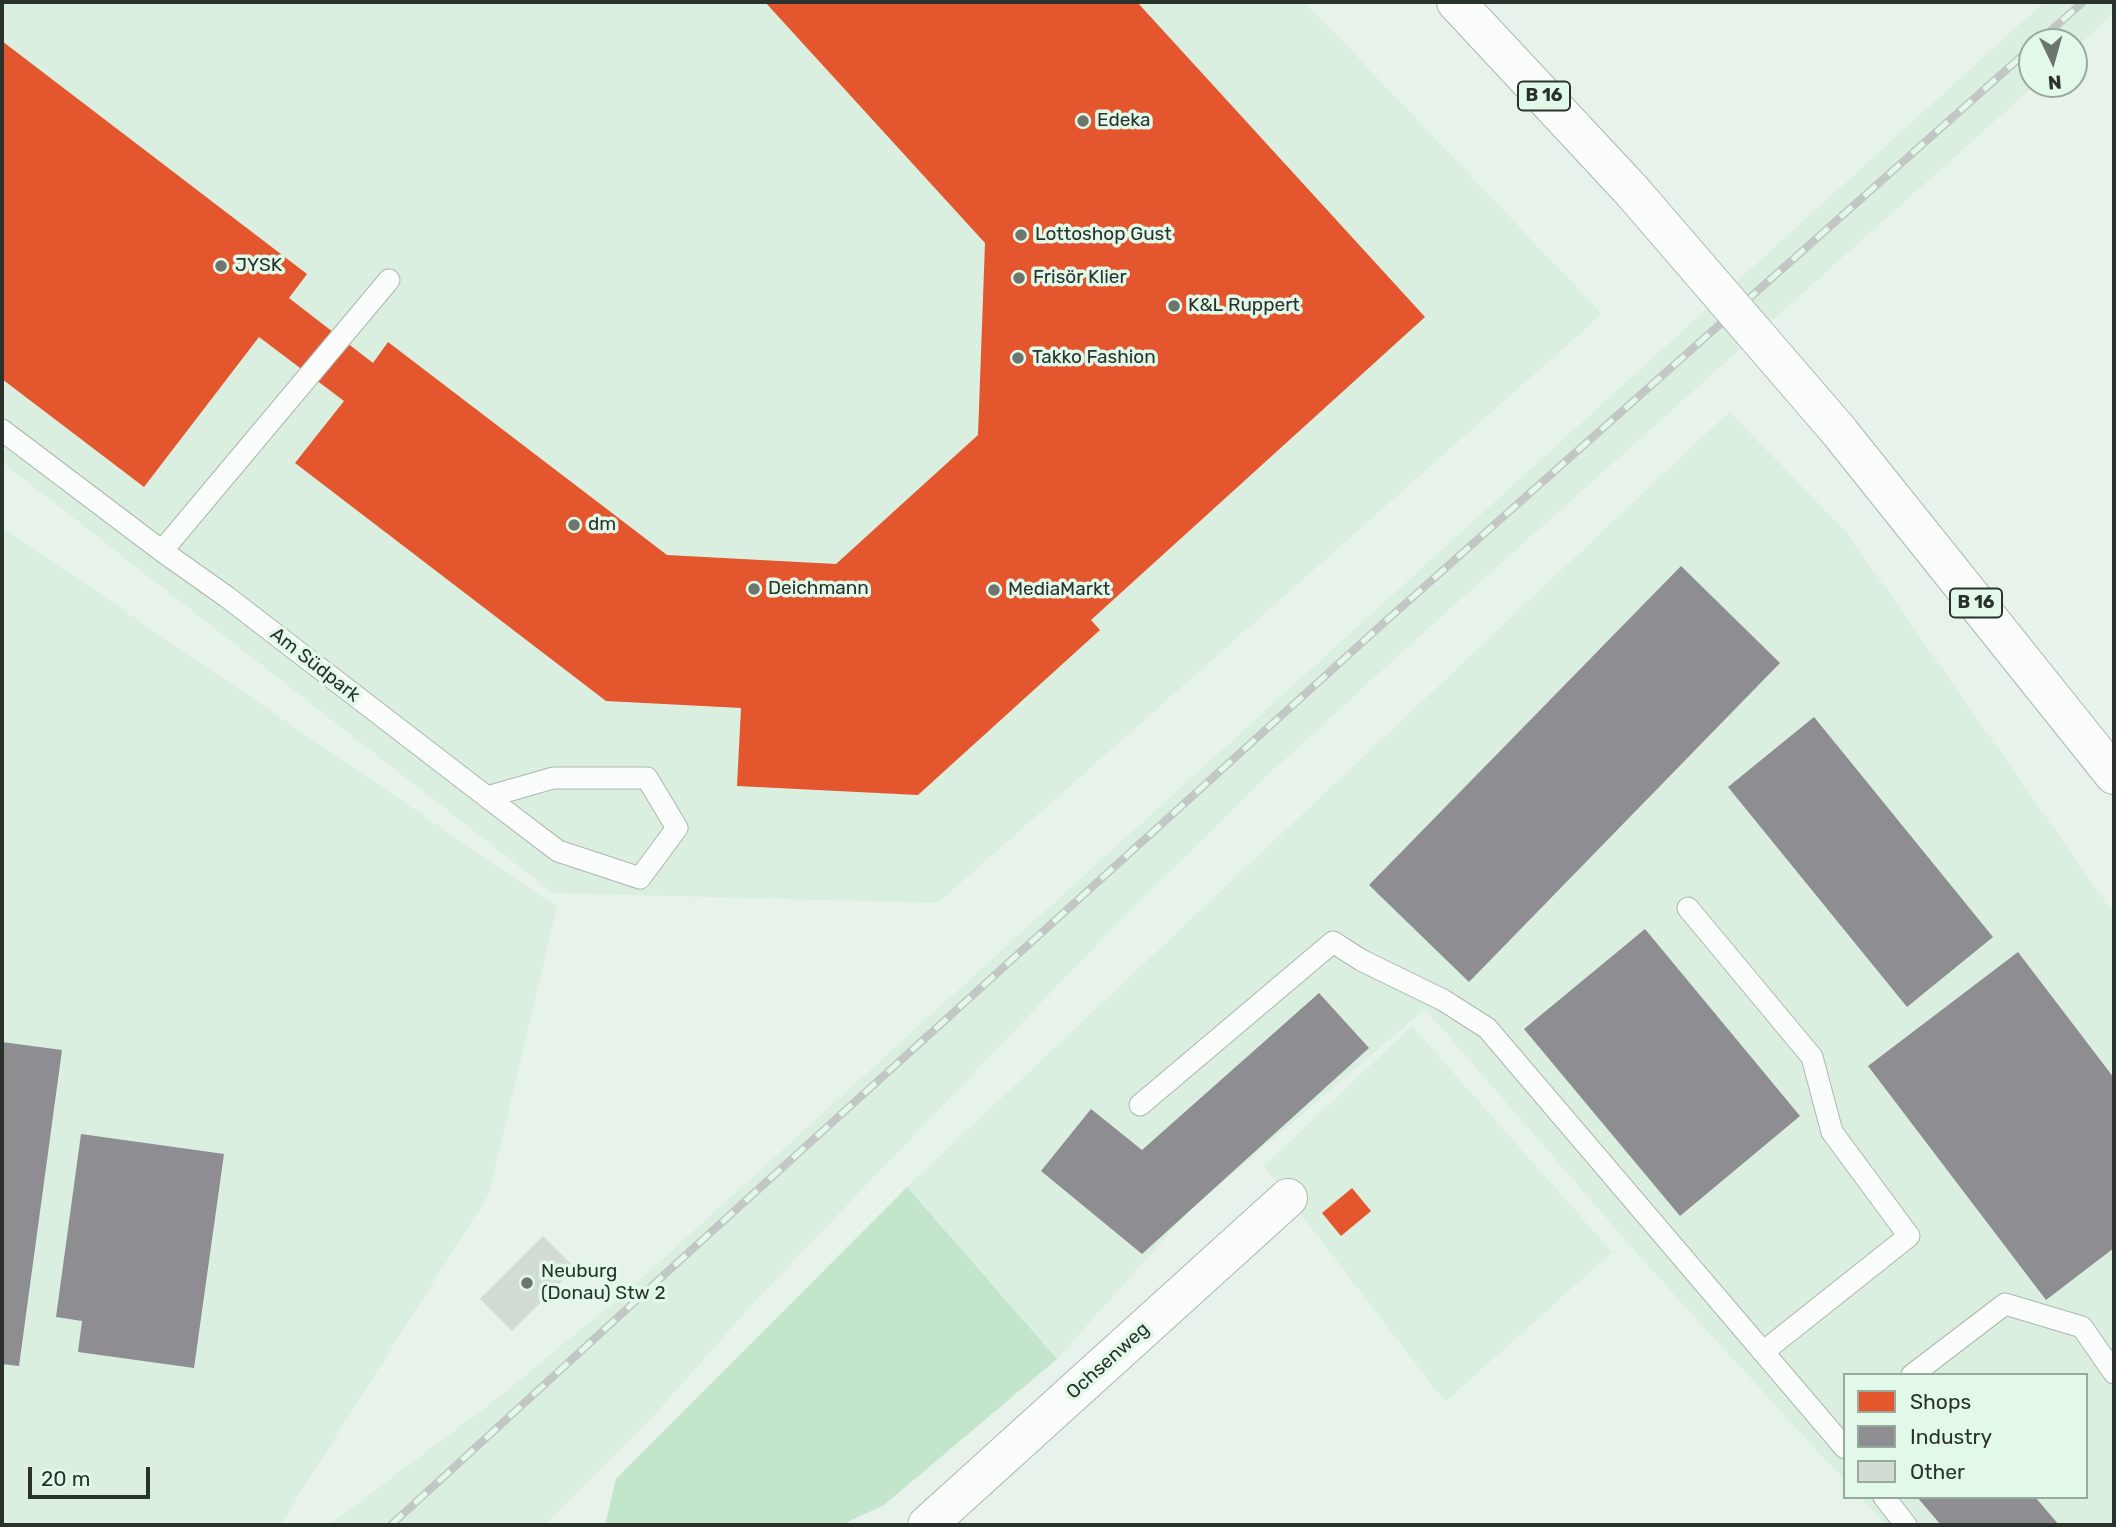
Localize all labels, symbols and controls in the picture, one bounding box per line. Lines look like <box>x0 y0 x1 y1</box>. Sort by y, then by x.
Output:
north arrow <box>2018 28 2088 98</box>
text: N <box>2047 70 2063 94</box>
road number: B 16 <box>1518 82 1570 110</box>
place label: Edeka <box>1097 110 1150 132</box>
marker: Edeka <box>1075 113 1091 129</box>
place label: Lottoshop Gust <box>1035 224 1172 246</box>
marker: Lottoshop Gust <box>1013 227 1029 243</box>
place label: JYSK <box>235 255 282 277</box>
marker: JYSK <box>213 258 229 274</box>
place label: Frisör Klier <box>1033 267 1127 289</box>
marker: Frisör Klier <box>1011 270 1027 286</box>
place label: K&L Ruppert <box>1188 295 1300 317</box>
marker: K&L Ruppert <box>1166 298 1182 314</box>
place label: Takko Fashion <box>1032 347 1156 369</box>
marker: Takko Fashion <box>1010 350 1026 366</box>
place label: dm <box>588 514 616 536</box>
marker: dm <box>566 517 582 533</box>
place label: Deichmann <box>768 578 869 600</box>
place label: MediaMarkt <box>1008 579 1110 601</box>
marker: Deichmann <box>746 581 762 597</box>
marker: MediaMarkt <box>986 582 1002 598</box>
road number: B 16 <box>1950 588 2002 618</box>
street label: Am Südpark <box>266 623 364 707</box>
place label: Neuburg (Donau) Stw 2 <box>541 1261 666 1305</box>
marker: Neuburg (Donau) Stw 2 <box>519 1275 535 1291</box>
street label: Ochsenweg <box>1062 1318 1154 1404</box>
legend <box>1843 1373 2088 1499</box>
text: Shops <box>1910 1389 1971 1414</box>
text: Industry <box>1910 1424 1992 1449</box>
scale bar <box>32 1454 154 1498</box>
text: Other <box>1910 1459 1965 1484</box>
text: 20 m <box>41 1466 90 1491</box>

